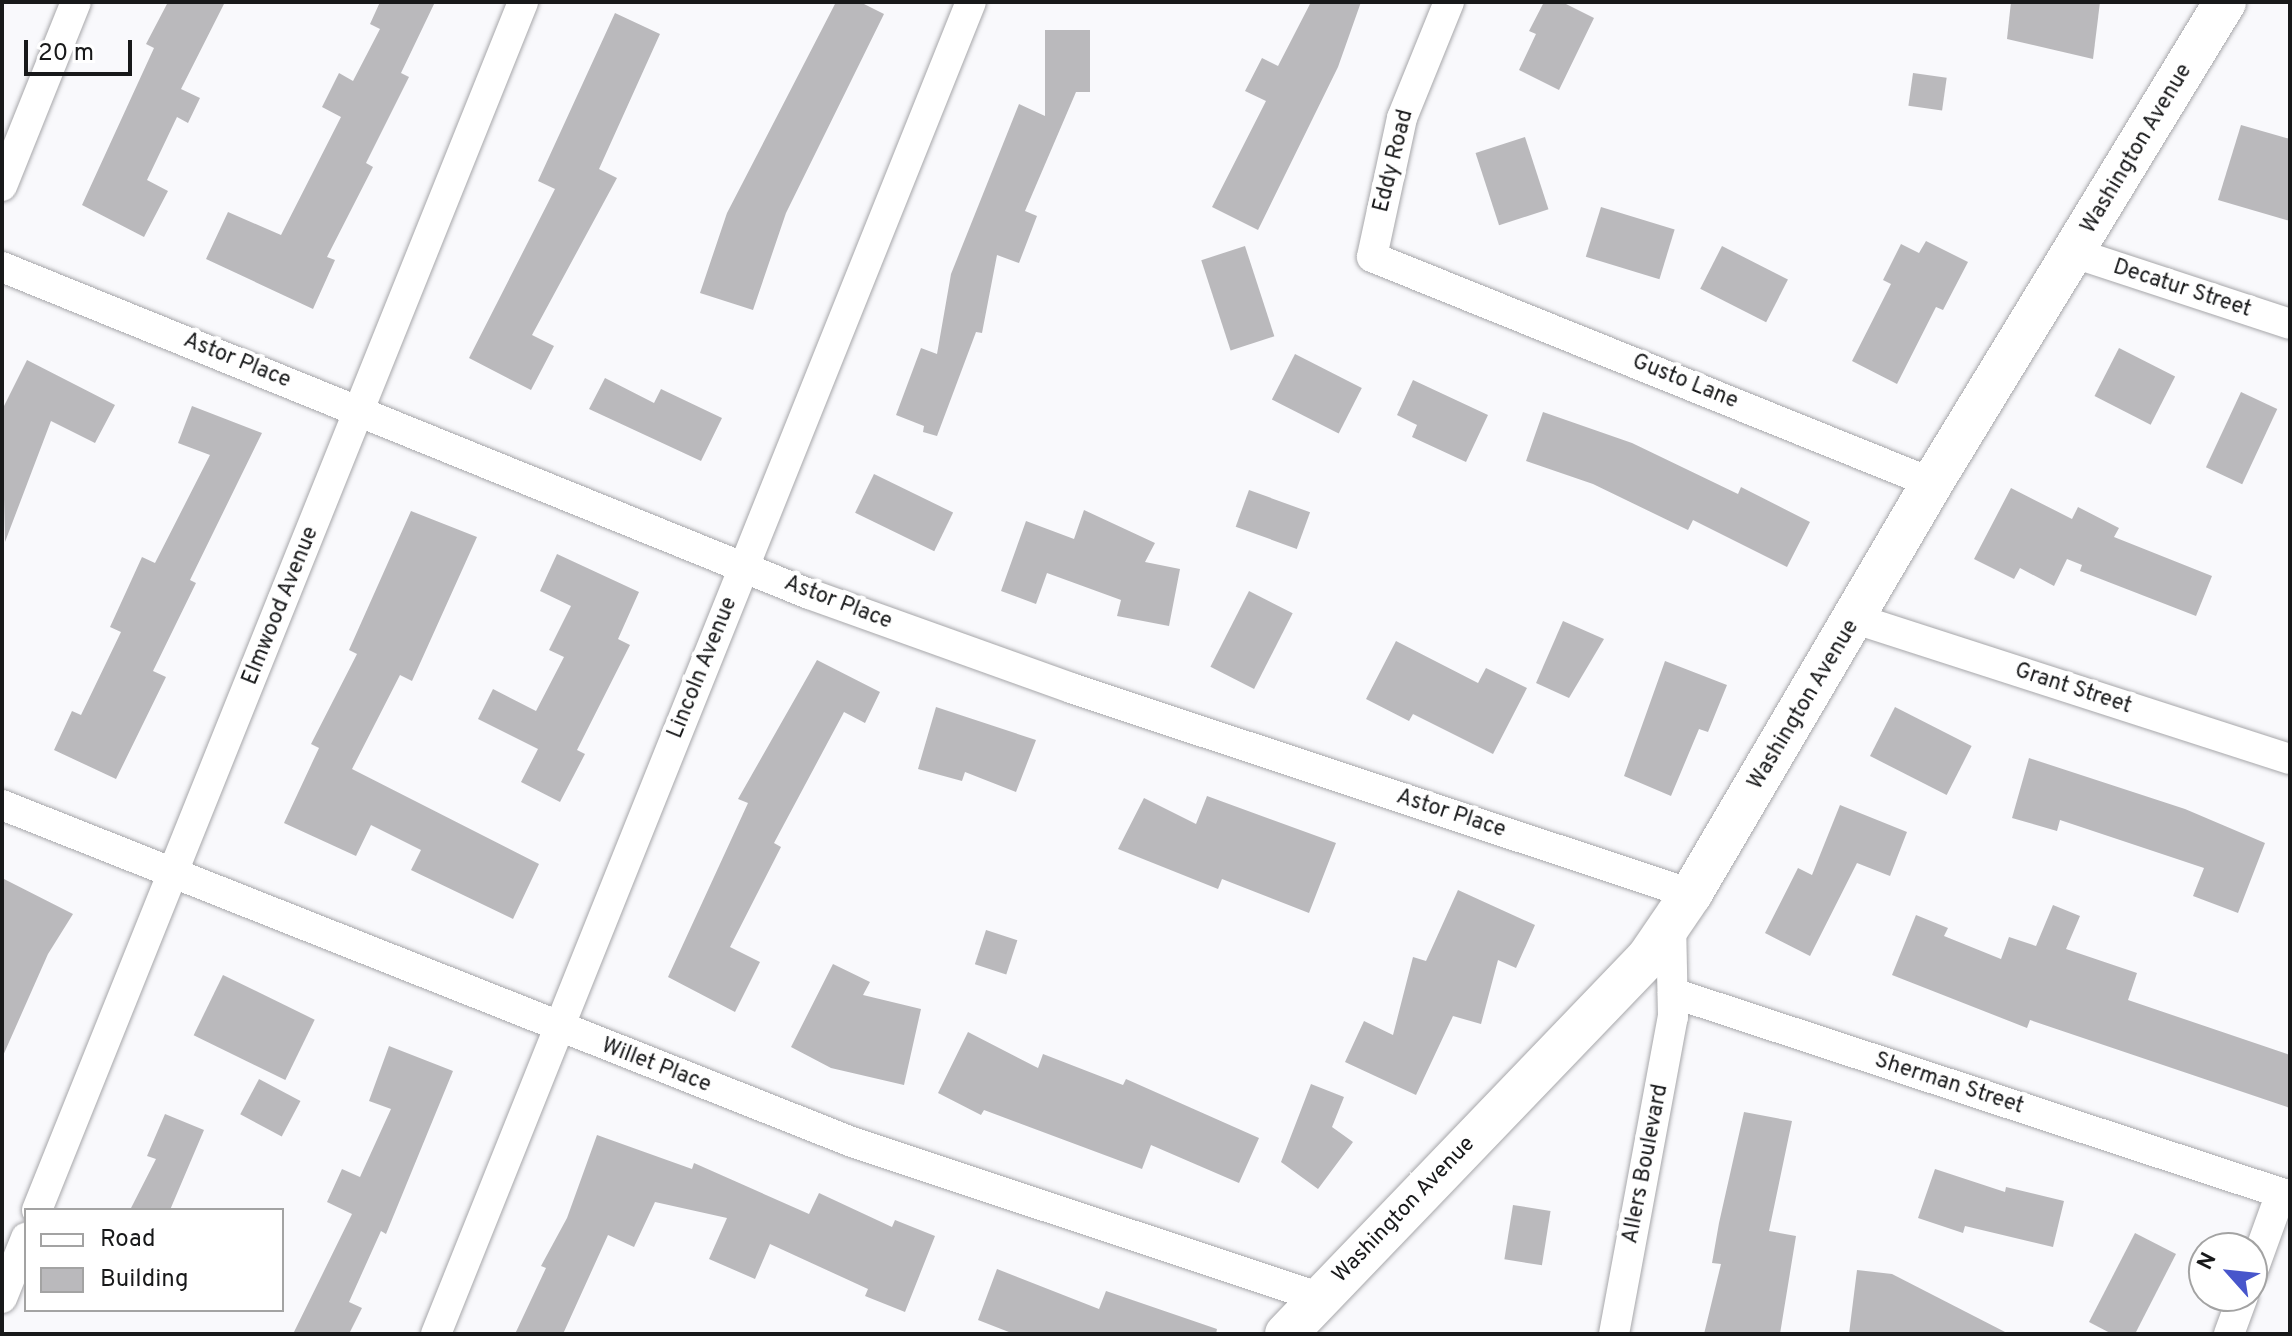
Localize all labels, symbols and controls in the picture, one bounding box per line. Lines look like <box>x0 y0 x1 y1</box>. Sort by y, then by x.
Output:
scale bar <box>28 24 136 74</box>
text: 20 m <box>38 39 94 69</box>
street label: Washington Avenue <box>2076 59 2198 239</box>
street label: Eddy Road <box>1369 107 1419 215</box>
street label: Decatur Street <box>2110 254 2254 324</box>
street label: Astor Place <box>179 328 295 394</box>
street label: Gusto Lane <box>1628 349 1742 415</box>
street label: Elmwood Avenue <box>237 523 325 689</box>
street label: Astor Place <box>780 570 896 636</box>
street label: Lincoln Avenue <box>662 593 744 743</box>
street label: Washington Avenue <box>1743 615 1865 795</box>
street label: Grant Street <box>2011 658 2135 720</box>
street label: Astor Place <box>1393 784 1509 844</box>
street label: Willet Place <box>597 1033 715 1099</box>
street label: Sherman Street <box>1871 1047 2027 1121</box>
street label: Allers Boulevard <box>1618 1082 1674 1246</box>
street label: Washington Avenue <box>1327 1131 1481 1289</box>
legend <box>24 1208 284 1312</box>
text: Road <box>100 1225 156 1255</box>
north arrow <box>2188 1232 2268 1312</box>
text: N <box>2192 1249 2224 1275</box>
text: Building <box>100 1265 189 1295</box>

